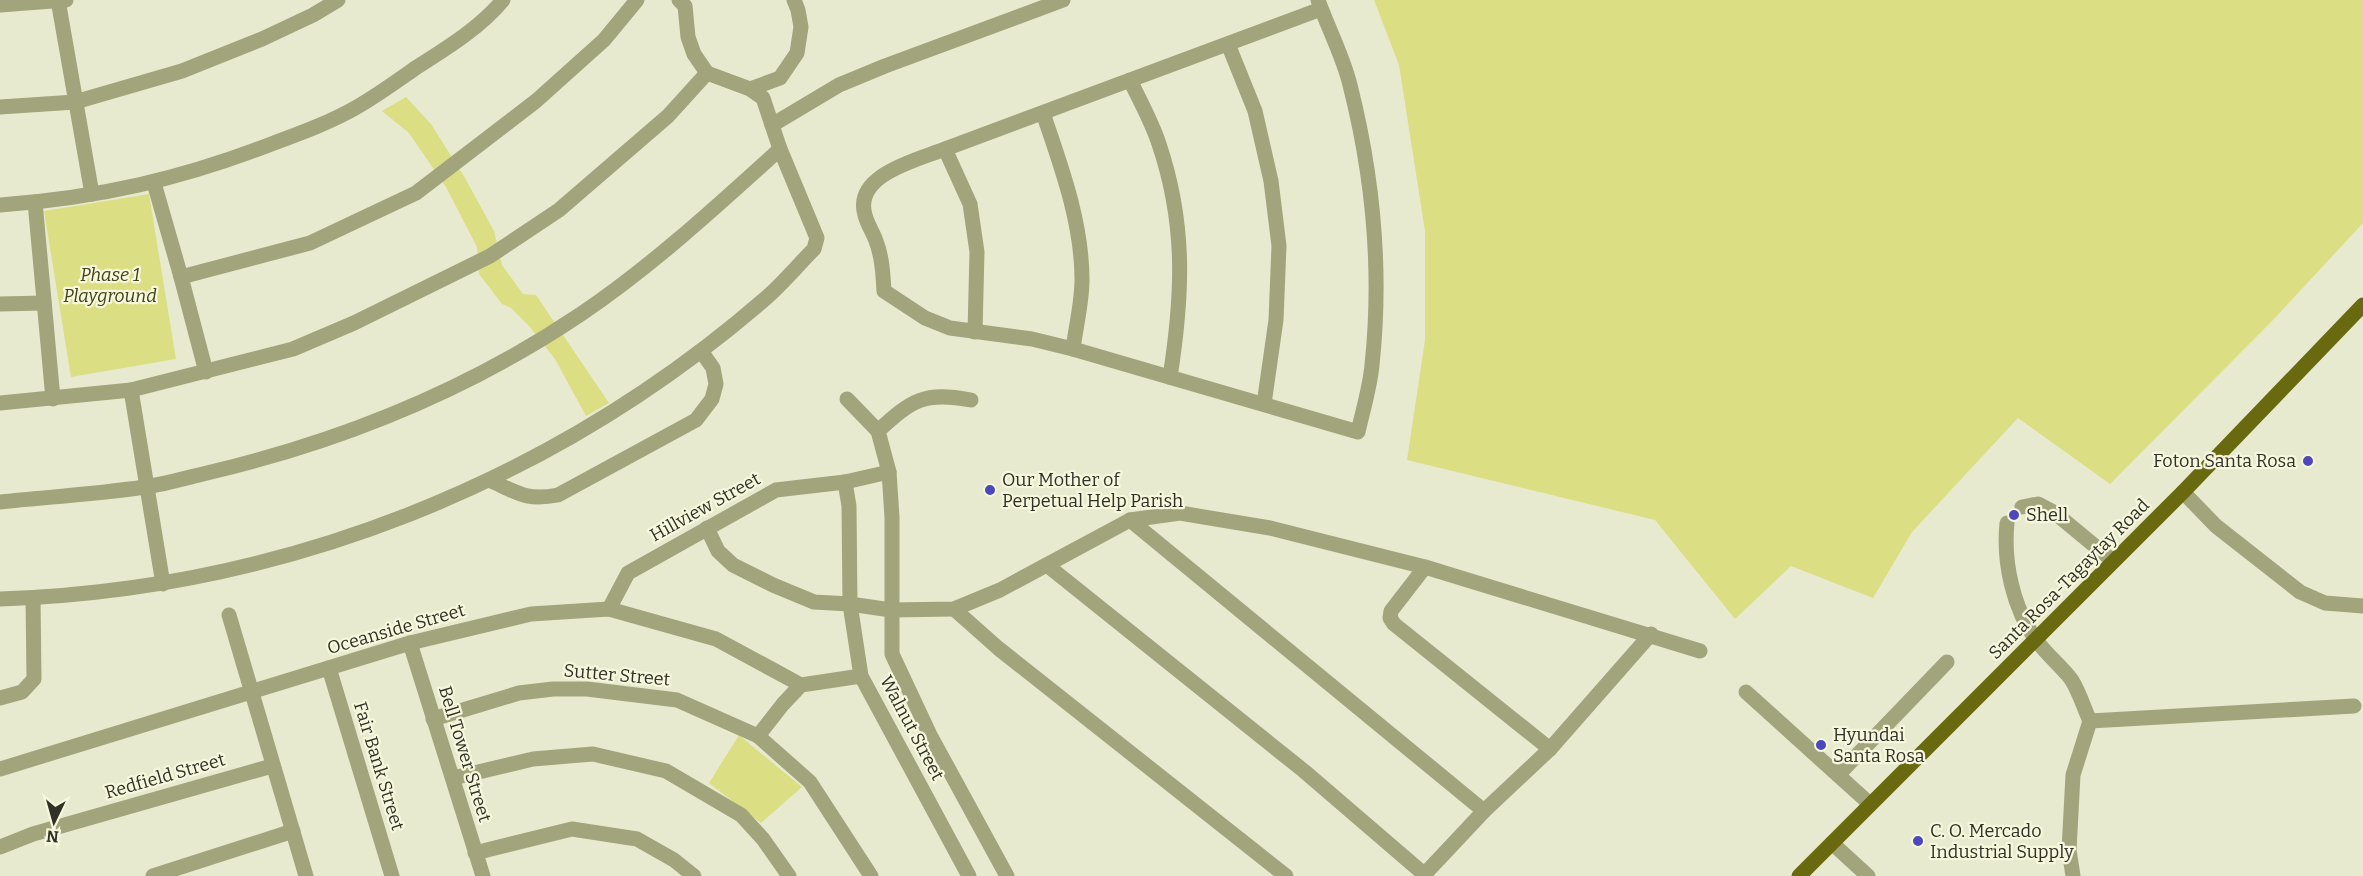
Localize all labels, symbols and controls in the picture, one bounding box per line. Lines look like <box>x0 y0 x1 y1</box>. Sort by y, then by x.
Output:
park label: Phase 1 Playground <box>63 264 157 307</box>
place label: Foton Santa Rosa <box>2153 450 2296 472</box>
marker: Foton Santa Rosa <box>2301 454 2315 468</box>
street label: Hillview Street <box>646 467 764 546</box>
place label: Our Mother of Perpetual Help Parish <box>1002 469 1183 512</box>
marker: Our Mother of Perpetual Help Parish <box>983 483 997 497</box>
street label: Santa Rosa-Tagaytay Road <box>1984 494 2154 664</box>
place label: Shell <box>2026 504 2068 526</box>
marker: Shell <box>2007 508 2021 522</box>
street label: Oceanside Street <box>325 599 468 659</box>
street label: Sutter Street <box>563 659 672 691</box>
street label: Walnut Street <box>875 672 949 785</box>
street label: Bell Tower Street <box>434 683 496 825</box>
street label: Fair Bank Street <box>349 699 409 833</box>
place label: Hyundai Santa Rosa <box>1833 724 1925 767</box>
marker: Hyundai Santa Rosa <box>1814 738 1828 752</box>
street label: Redfield Street <box>102 748 228 804</box>
north arrow <box>24 792 84 852</box>
place label: C. O. Mercado Industrial Supply <box>1930 820 2074 863</box>
text: N <box>46 826 60 846</box>
marker: C. O. Mercado Industrial Supply <box>1911 834 1925 848</box>

